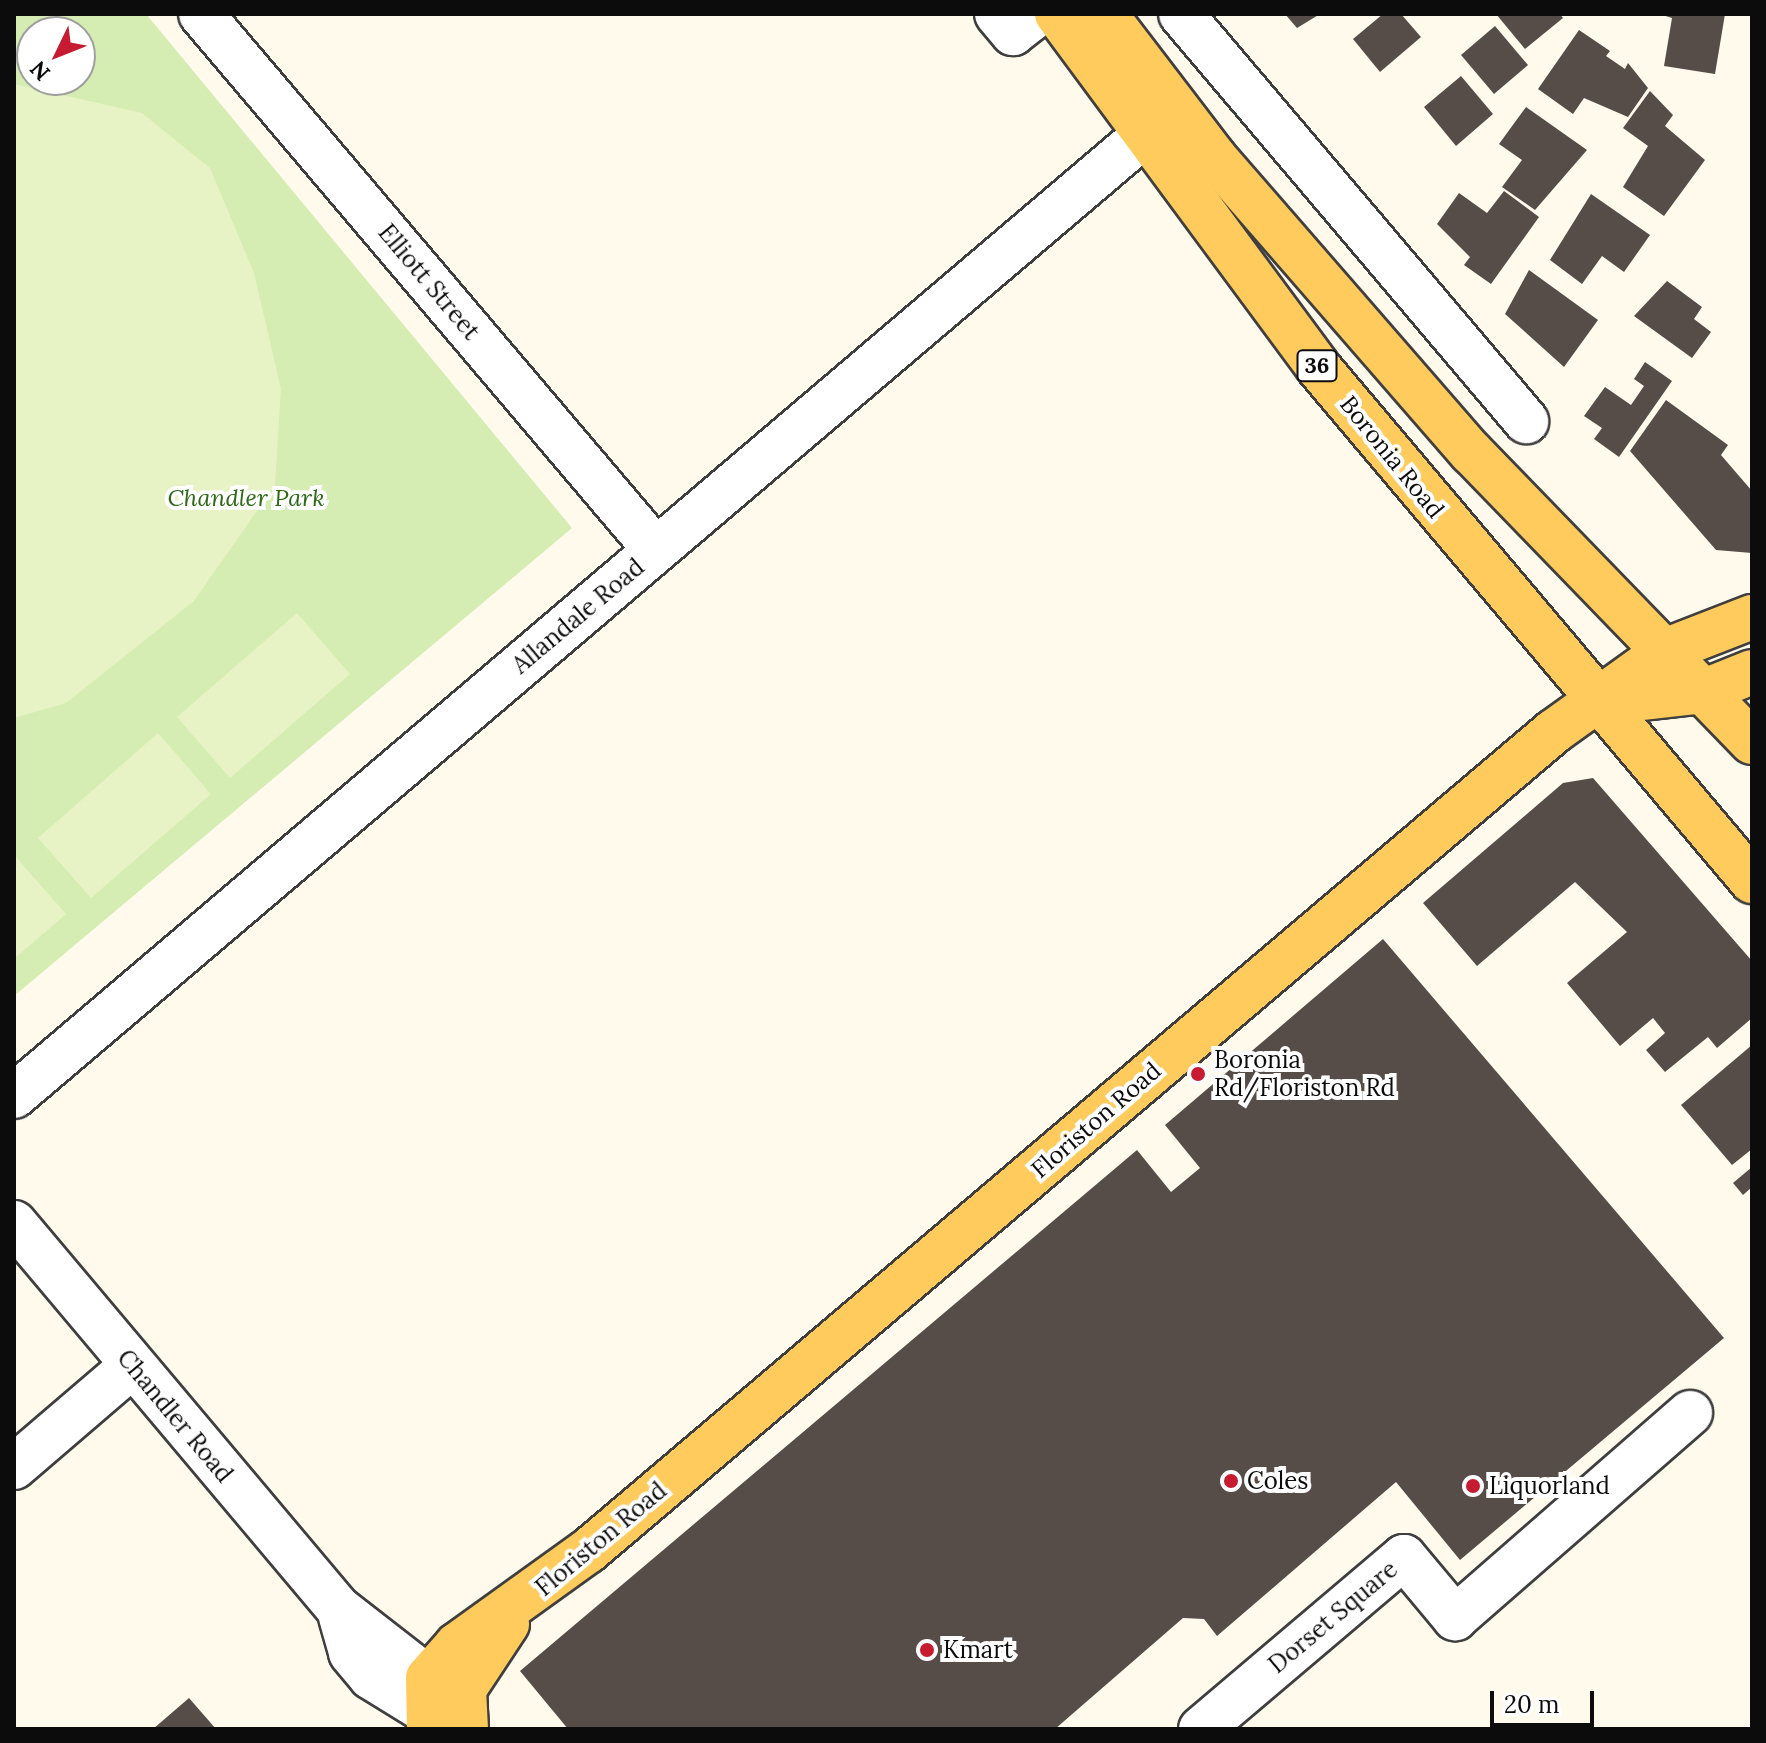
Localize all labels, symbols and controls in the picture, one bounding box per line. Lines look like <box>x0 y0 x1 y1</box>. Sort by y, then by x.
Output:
north arrow <box>16 16 96 96</box>
text: N <box>24 55 56 87</box>
street label: Elliott Street <box>372 218 486 346</box>
road number: 36 <box>1295 348 1339 384</box>
street label: Boronia Road <box>1334 390 1450 524</box>
park label: Chandler Park <box>167 484 325 512</box>
street label: Allandale Road <box>506 552 650 680</box>
place label: Boronia Rd/Floriston Rd <box>1214 1046 1395 1102</box>
street label: Floriston Road <box>1025 1056 1167 1184</box>
marker: Boronia Rd/Floriston Rd <box>1189 1065 1207 1083</box>
street label: Chandler Road <box>111 1344 239 1488</box>
place label: Coles <box>1247 1467 1308 1495</box>
marker: Coles <box>1222 1472 1240 1490</box>
place label: Liquorland <box>1489 1472 1610 1500</box>
street label: Floriston Road <box>530 1476 672 1602</box>
marker: Liquorland <box>1464 1477 1482 1495</box>
street label: Dorset Square <box>1263 1555 1403 1679</box>
place label: Kmart <box>943 1636 1013 1664</box>
marker: Kmart <box>918 1641 936 1659</box>
scale bar <box>1494 1675 1598 1725</box>
text: 20 m <box>1504 1689 1560 1720</box>

